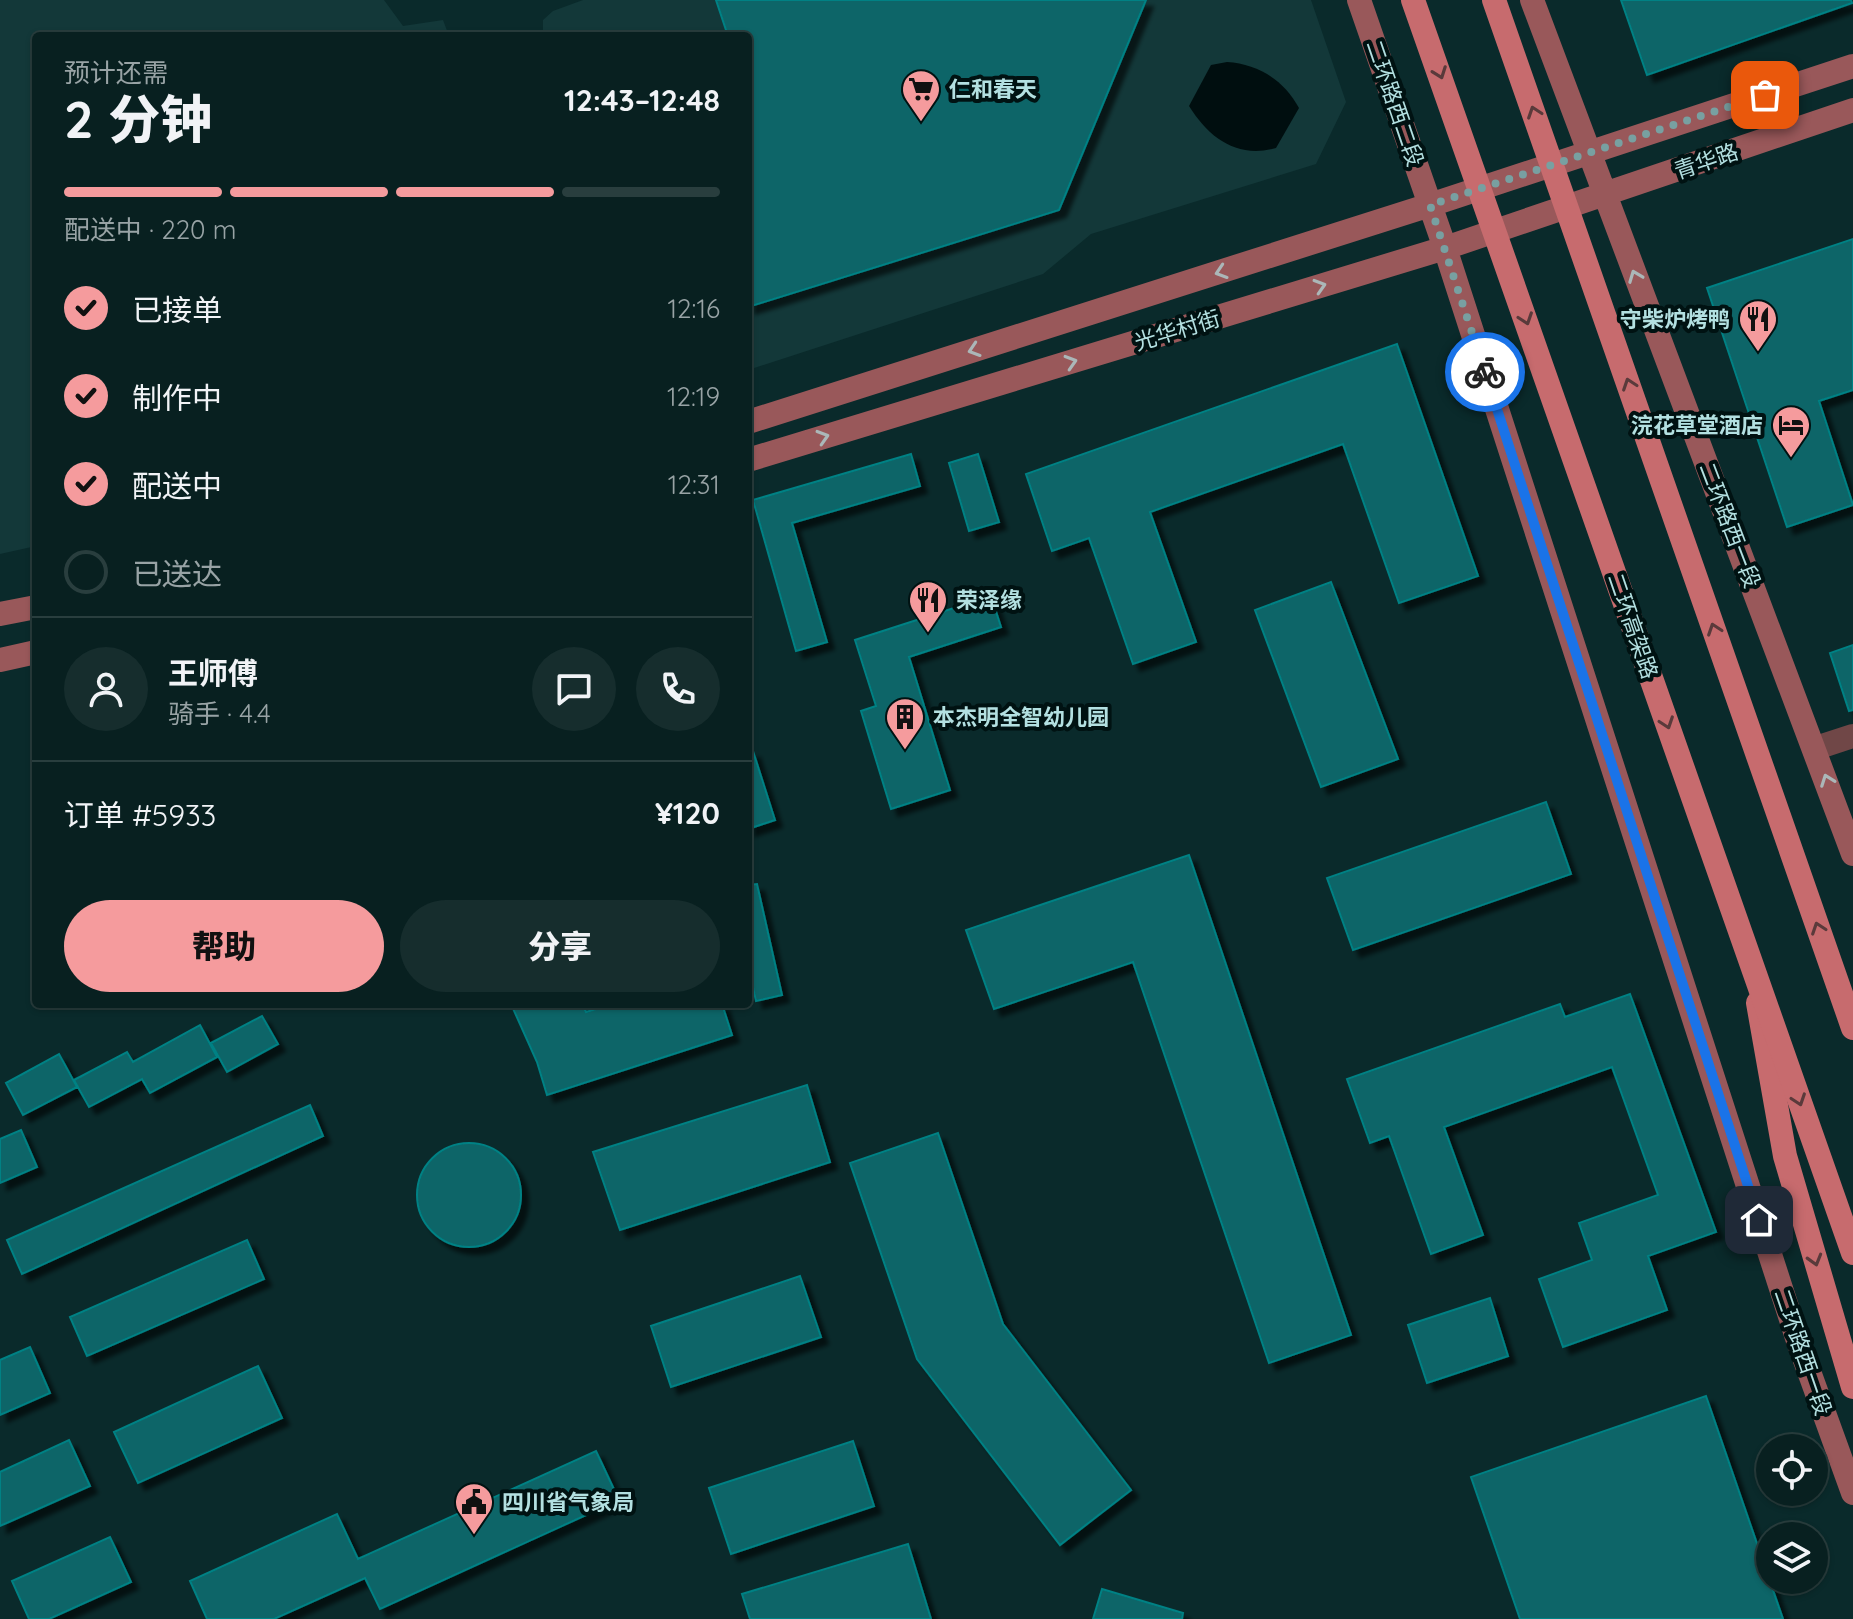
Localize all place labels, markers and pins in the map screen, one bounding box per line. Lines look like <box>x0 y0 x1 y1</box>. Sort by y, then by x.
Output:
pin <box>1731 61 1799 129</box>
supermarket icon: 仁和春天 <box>900 68 942 123</box>
place label: 仁和春天 <box>949 75 1037 103</box>
restaurant icon: 守柴炉烤鸭 <box>1737 298 1779 353</box>
place label: 守柴炉烤鸭 <box>1620 305 1730 333</box>
hotel icon: 浣花草堂酒店 <box>1770 404 1812 459</box>
place label: 浣花草堂酒店 <box>1631 411 1763 439</box>
restaurant icon: 荣泽缘 <box>907 579 949 634</box>
place label: 荣泽缘 <box>956 586 1022 614</box>
building icon: 本杰明全智幼儿园 <box>884 696 926 751</box>
place label: 本杰明全智幼儿园 <box>933 703 1109 731</box>
pin <box>1725 1186 1793 1254</box>
public building icon: 四川省气象局 <box>453 1481 495 1536</box>
place label: 四川省气象局 <box>502 1488 634 1516</box>

